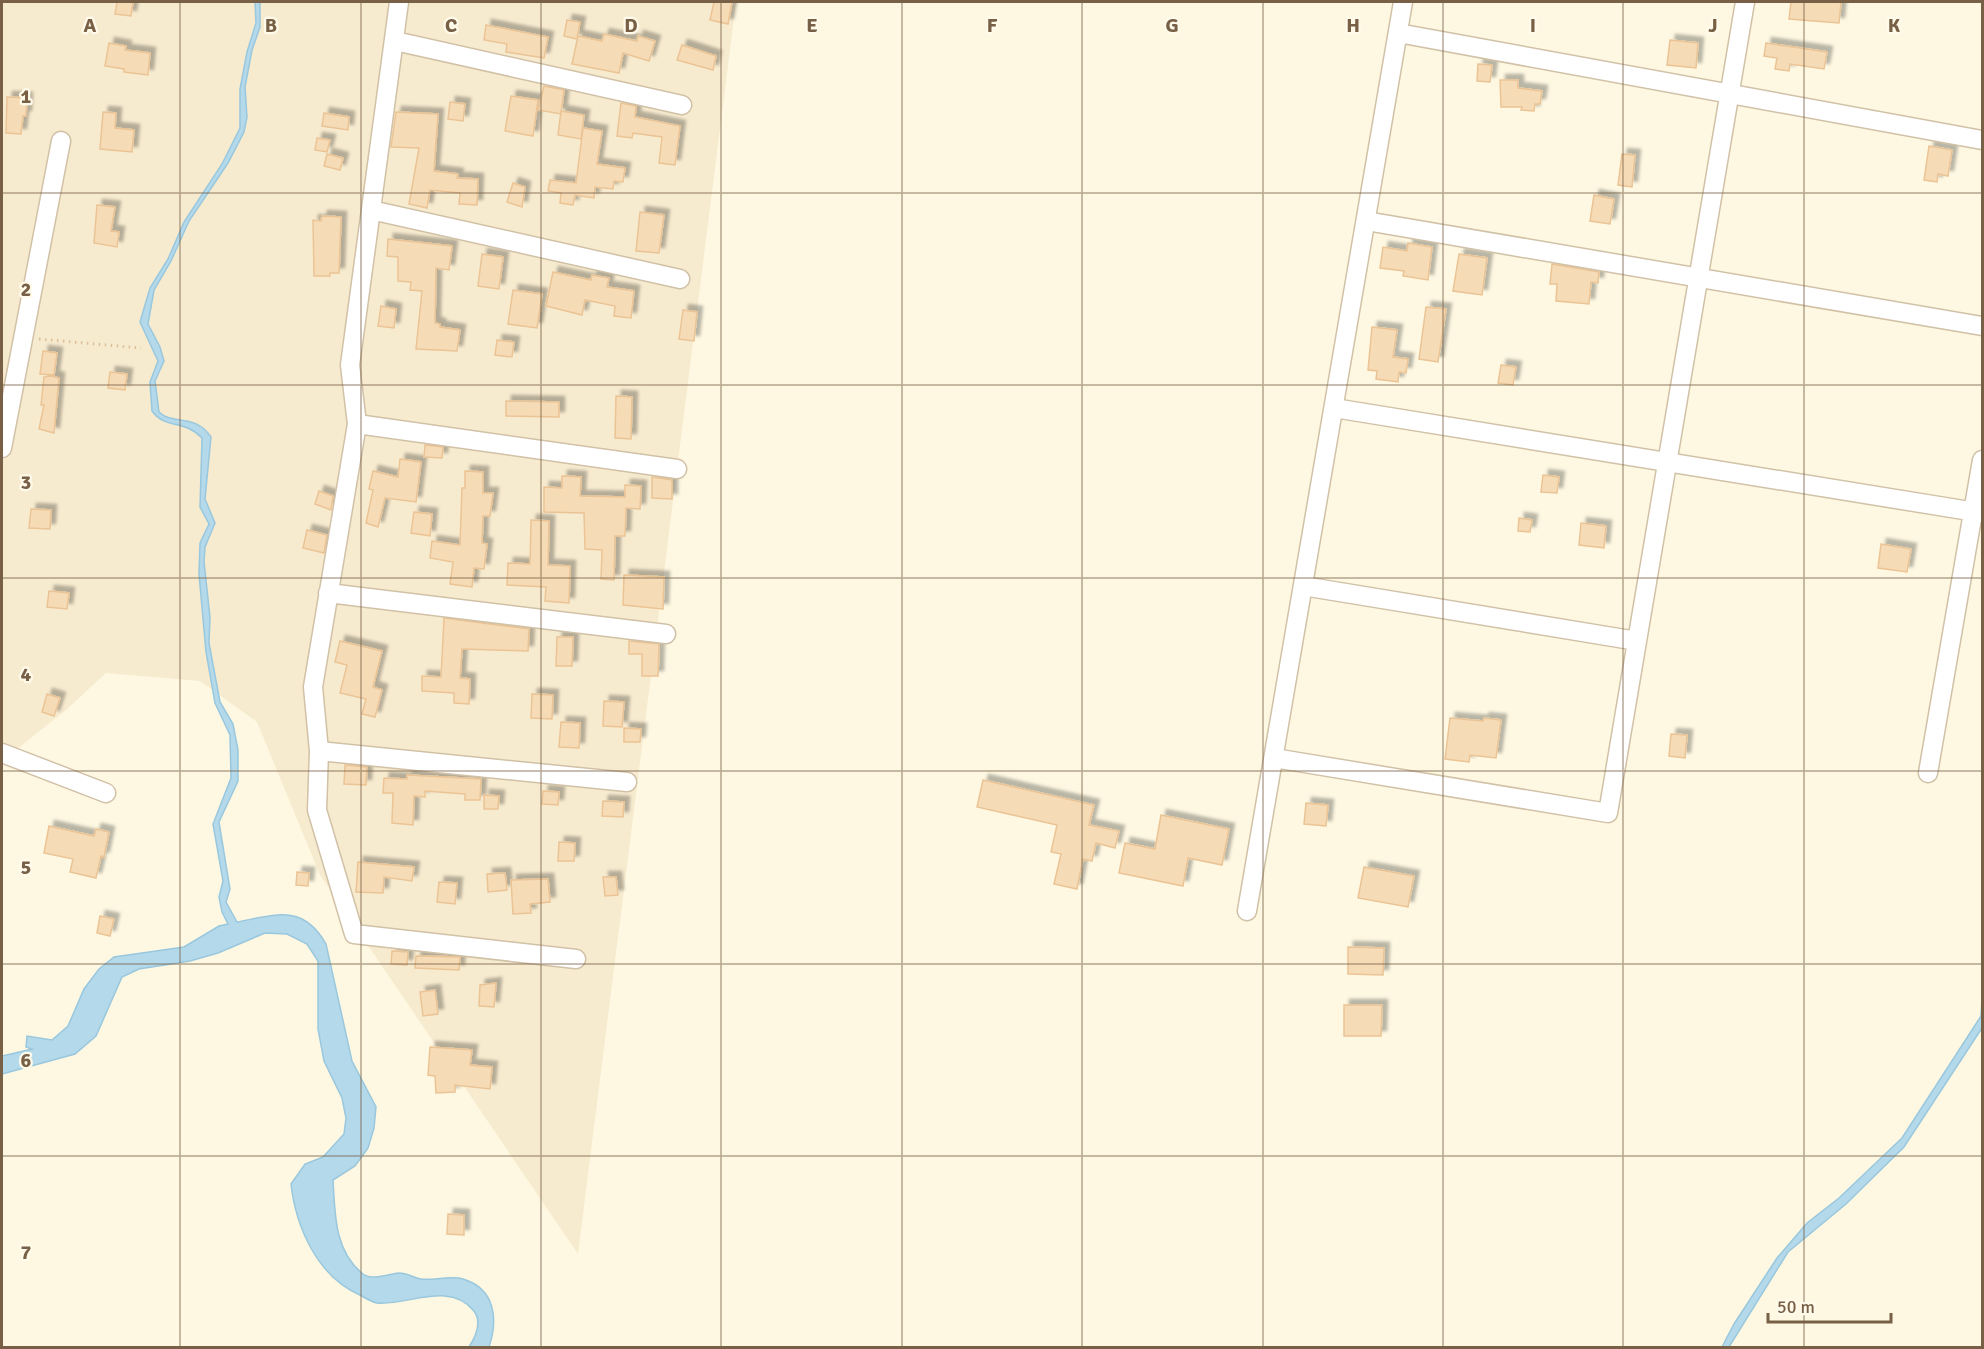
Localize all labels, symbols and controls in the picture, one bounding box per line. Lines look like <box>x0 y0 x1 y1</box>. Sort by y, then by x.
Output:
text: A <box>84 13 97 38</box>
text: B <box>265 13 277 38</box>
text: C <box>445 13 457 38</box>
text: D <box>624 13 638 38</box>
text: E <box>806 13 818 38</box>
text: F <box>987 13 998 38</box>
text: G <box>1165 13 1179 38</box>
text: H <box>1346 13 1360 38</box>
text: I <box>1530 13 1536 38</box>
text: J <box>1708 13 1718 38</box>
text: K <box>1888 13 1901 38</box>
text: 1 <box>21 84 32 109</box>
text: 2 <box>21 277 31 302</box>
text: 3 <box>21 470 31 495</box>
text: 4 <box>21 662 32 687</box>
text: 5 <box>21 855 31 880</box>
text: 6 <box>21 1048 32 1073</box>
text: 7 <box>21 1240 32 1265</box>
scale bar <box>1768 1286 1891 1324</box>
text: 50 m <box>1777 1296 1815 1318</box>

